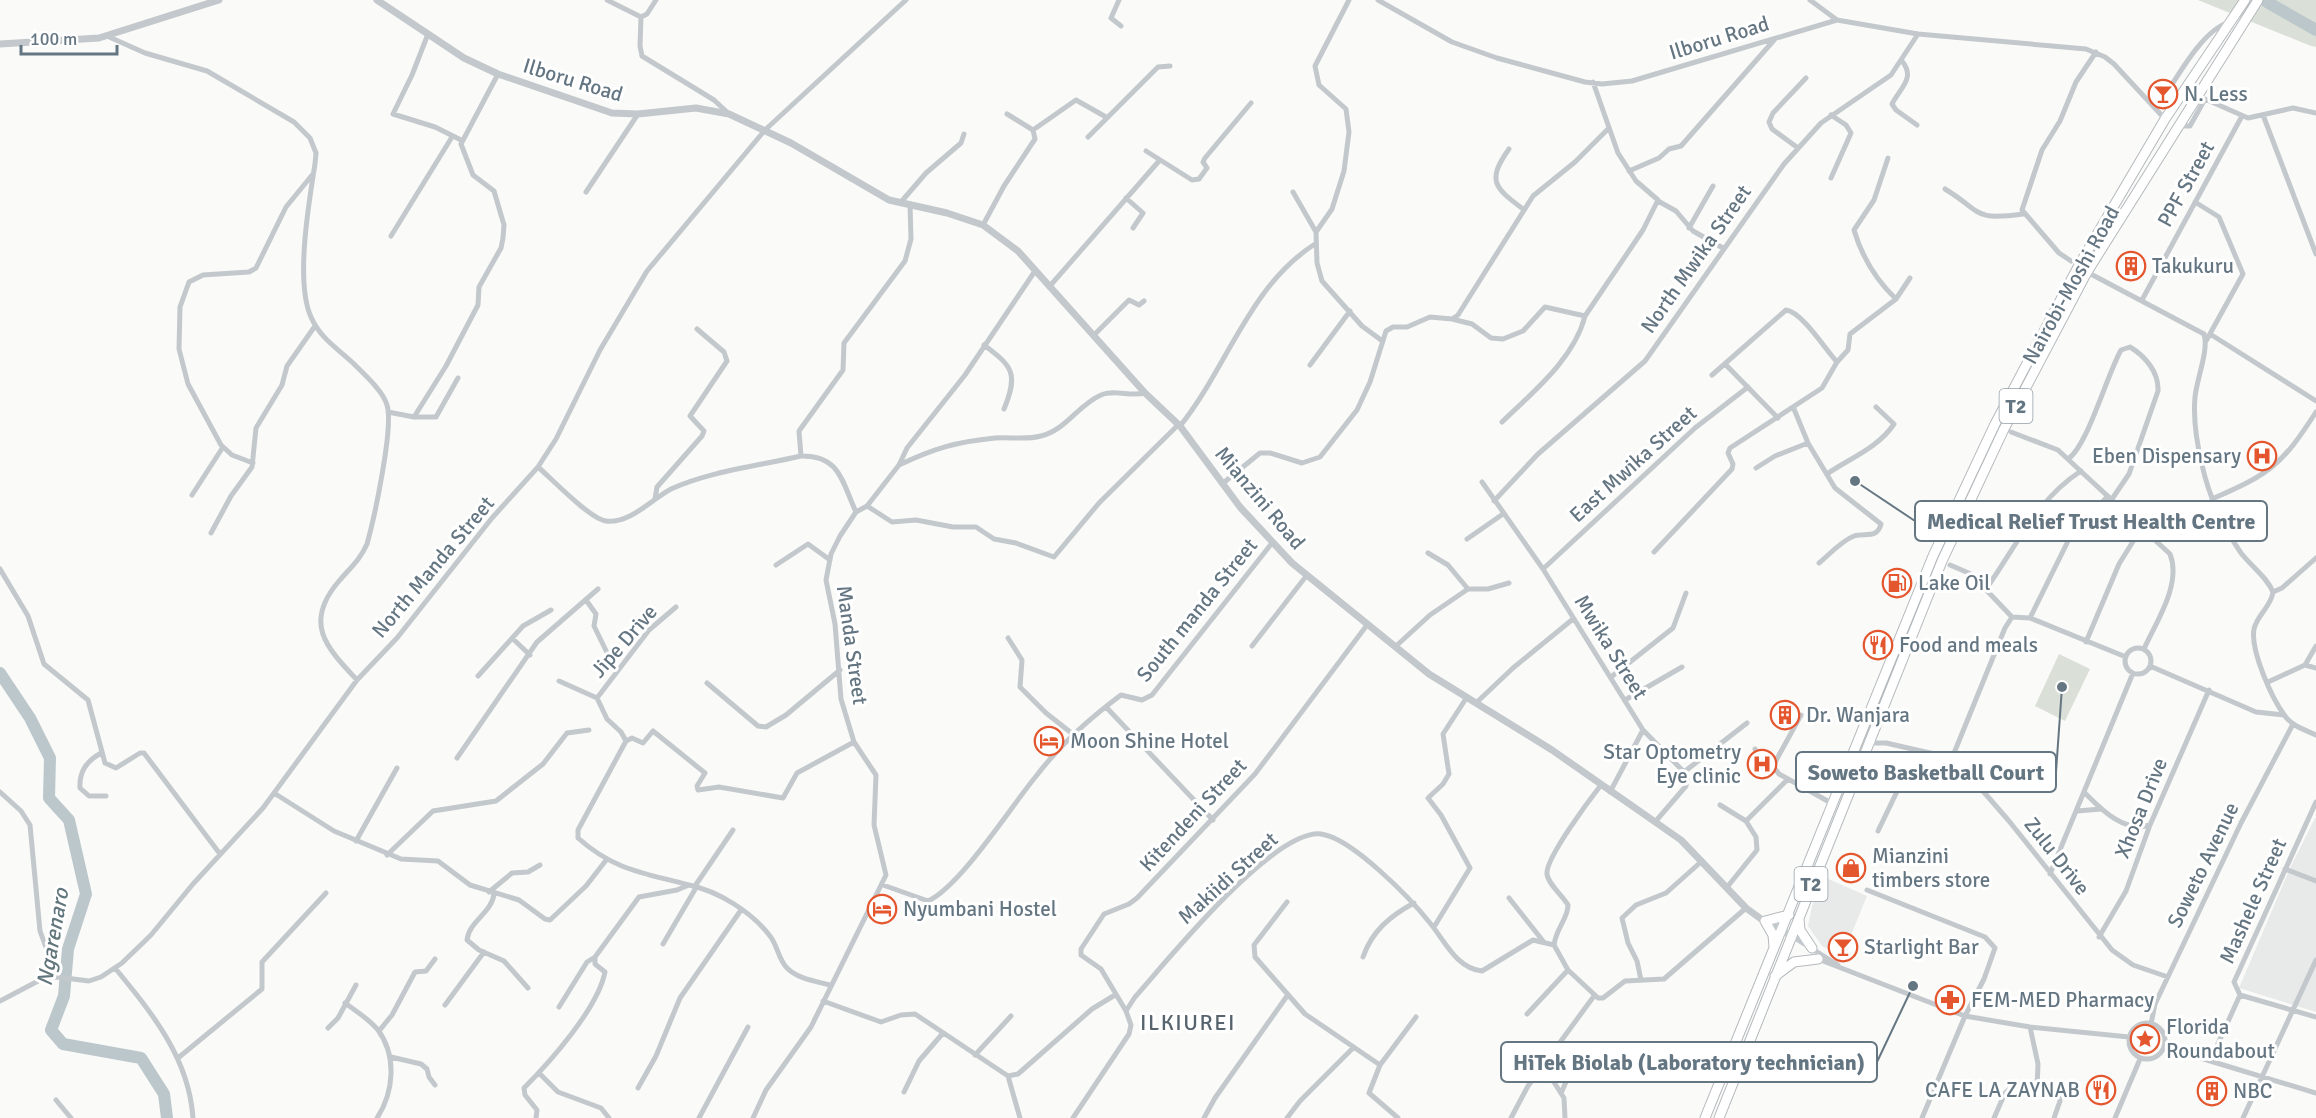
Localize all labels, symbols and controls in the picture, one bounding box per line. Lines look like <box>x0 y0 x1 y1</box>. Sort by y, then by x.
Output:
street label: Ilboru Road <box>1666 10 1772 66</box>
scale bar <box>21 18 117 56</box>
text: 100 m <box>30 28 77 50</box>
street label: Ilboru Road <box>520 52 626 108</box>
bar icon: N. Less <box>2147 78 2179 110</box>
place label: N. Less <box>2184 81 2248 107</box>
street label: PPF Street <box>2152 137 2220 231</box>
street label: North Mwika Street <box>1635 180 1757 338</box>
street label: Nairobi-Moshi Road <box>2017 201 2125 369</box>
building icon: Takukuru <box>2115 250 2147 282</box>
place label: Takukuru <box>2152 253 2234 279</box>
road number: T2 <box>2000 389 2032 423</box>
street label: East Mwika Street <box>1564 400 1702 528</box>
hospital icon: Eben Dispensary <box>2246 440 2278 472</box>
street label: Mianzini Road <box>1209 441 1311 555</box>
place label: Eben Dispensary <box>2092 443 2241 469</box>
street label: North Manda Street <box>366 491 500 643</box>
callout: Medical Relief Trust Health Centre <box>1915 501 2267 541</box>
text: Medical Relief Trust Health Centre <box>1927 508 2255 535</box>
street label: South manda Street <box>1131 533 1263 687</box>
fuel station icon: Lake Oil <box>1881 567 1913 599</box>
place label: Lake Oil <box>1918 570 1990 596</box>
street label: Manda Street <box>831 584 873 706</box>
street label: Mwika Street <box>1569 590 1653 704</box>
street label: Jipe Drive <box>585 599 663 683</box>
restaurant icon: Food and meals <box>1862 629 1894 661</box>
place label: Food and meals <box>1899 632 2038 658</box>
building icon: Dr. Wanjara <box>1769 699 1801 731</box>
place label: Dr. Wanjara <box>1806 702 1910 728</box>
hotel icon: Moon Shine Hotel <box>1033 725 1065 757</box>
place label: Moon Shine Hotel <box>1070 728 1229 754</box>
place label: Star Optometry Eye clinic <box>1603 739 1741 789</box>
hospital icon: Star Optometry Eye clinic <box>1746 748 1778 780</box>
callout: Soweto Basketball Court <box>1796 752 2056 792</box>
street label: Kitendeni Street <box>1134 753 1252 877</box>
street label: Xhosa Drive <box>2109 754 2173 862</box>
text: Soweto Basketball Court <box>1808 759 2044 786</box>
street label: Soweto Avenue <box>2161 798 2245 932</box>
street label: Zulu Drive <box>2019 812 2095 900</box>
street label: Makiidi Street <box>1173 826 1283 930</box>
street label: Mashele Street <box>2214 834 2292 968</box>
place label: Mianzini timbers store <box>1872 843 1990 893</box>
shop icon: Mianzini timbers store <box>1835 852 1867 884</box>
road number: T2 <box>1794 867 1828 901</box>
water label: Ngarenaro <box>31 885 75 988</box>
hotel icon: Nyumbani Hostel <box>866 893 898 925</box>
place label: Nyumbani Hostel <box>903 896 1057 922</box>
bar icon: Starlight Bar <box>1827 931 1859 963</box>
place label: Starlight Bar <box>1864 934 1979 960</box>
pharmacy icon: FEM-MED Pharmacy <box>1934 984 1966 1016</box>
place label: FEM-MED Pharmacy <box>1971 987 2154 1013</box>
district label: ILKIUREI <box>1140 1009 1236 1036</box>
place label: Florida Roundabout <box>2166 1014 2275 1064</box>
place icon: Florida Roundabout <box>2129 1023 2161 1055</box>
callout: HiTek Biolab (Laboratory technician) <box>1501 1042 1877 1082</box>
text: HiTek Biolab (Laboratory technician) <box>1513 1049 1865 1076</box>
restaurant icon: CAFE LA ZAYNAB <box>2085 1074 2117 1106</box>
building icon: NBC <box>2196 1075 2228 1107</box>
place label: CAFE LA ZAYNAB <box>1925 1077 2080 1103</box>
place label: NBC <box>2233 1078 2273 1104</box>

